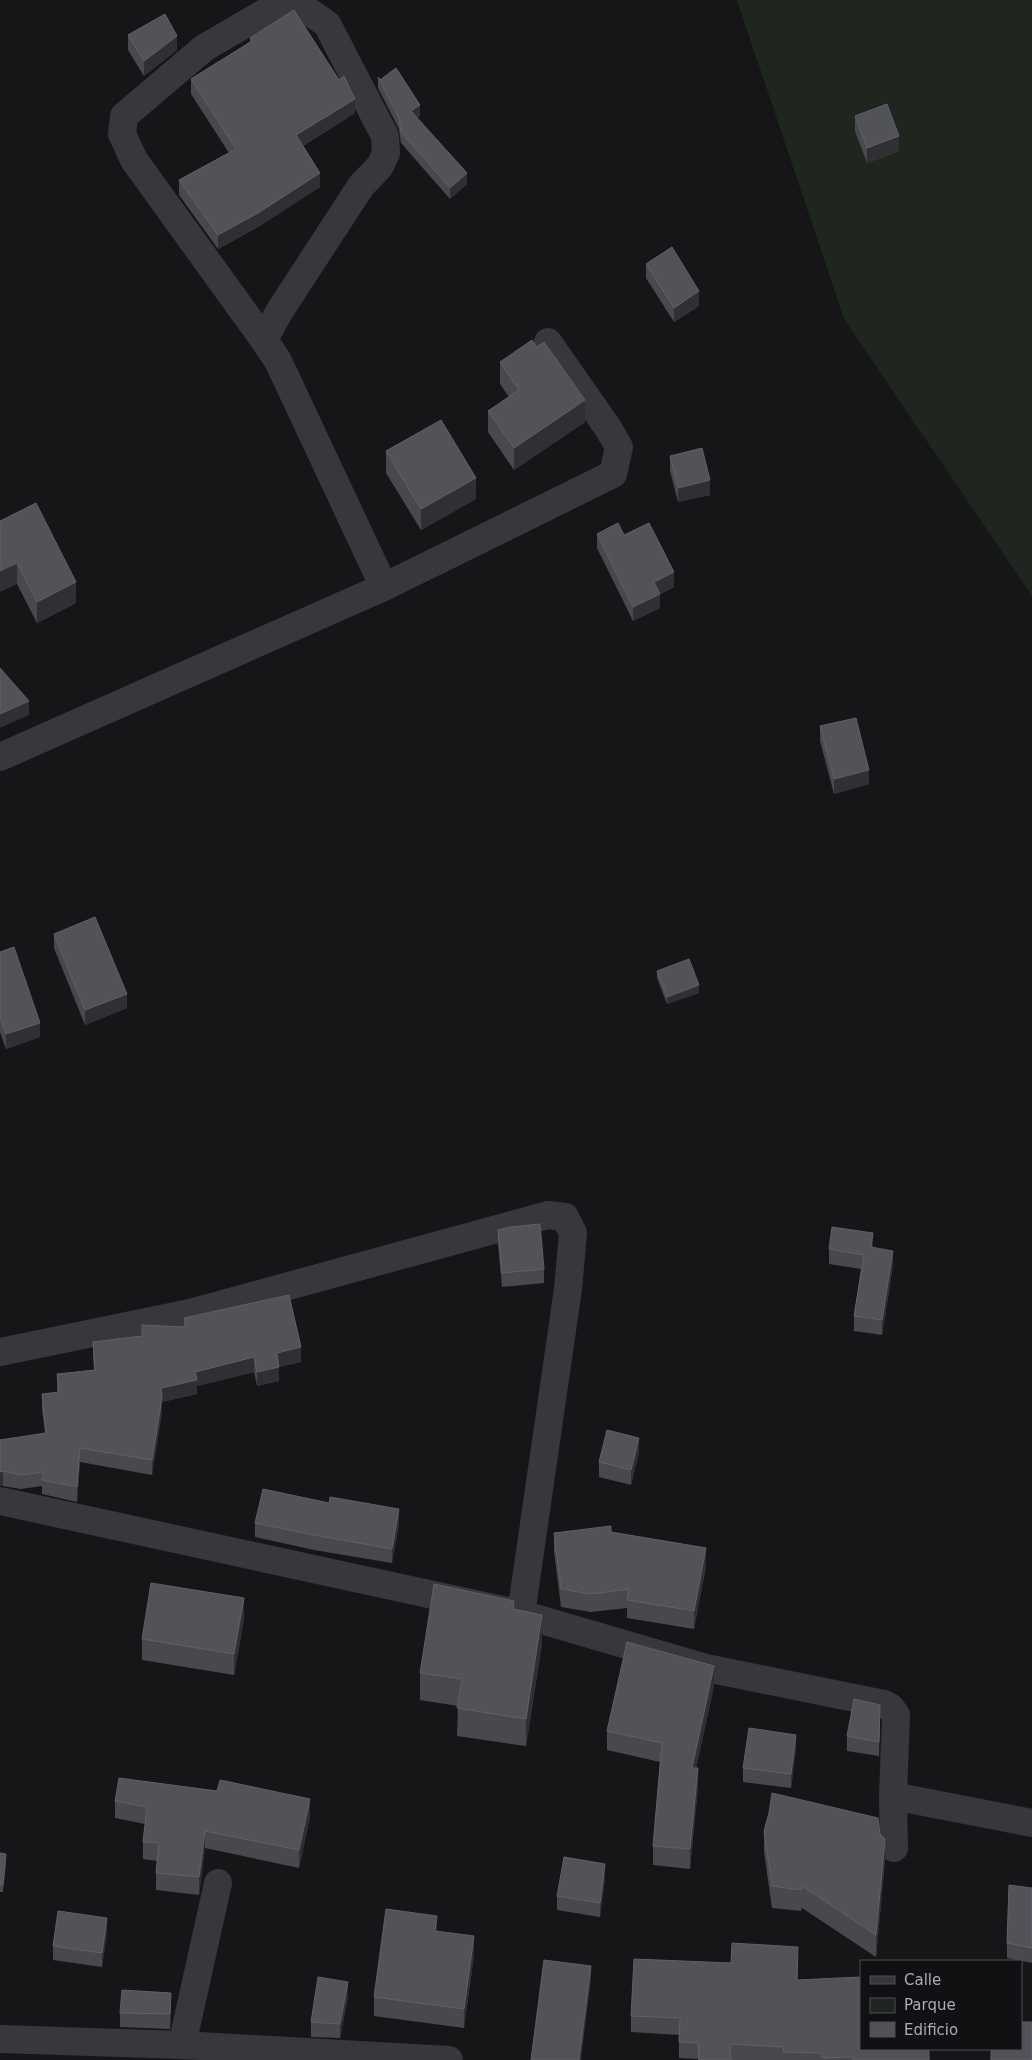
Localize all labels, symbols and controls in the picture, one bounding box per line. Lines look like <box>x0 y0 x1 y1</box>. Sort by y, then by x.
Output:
legend <box>860 1960 1022 2050</box>
text: Calle <box>904 1971 941 1989</box>
text: Parque <box>904 1996 956 2014</box>
text: Edificio <box>904 2021 958 2039</box>

